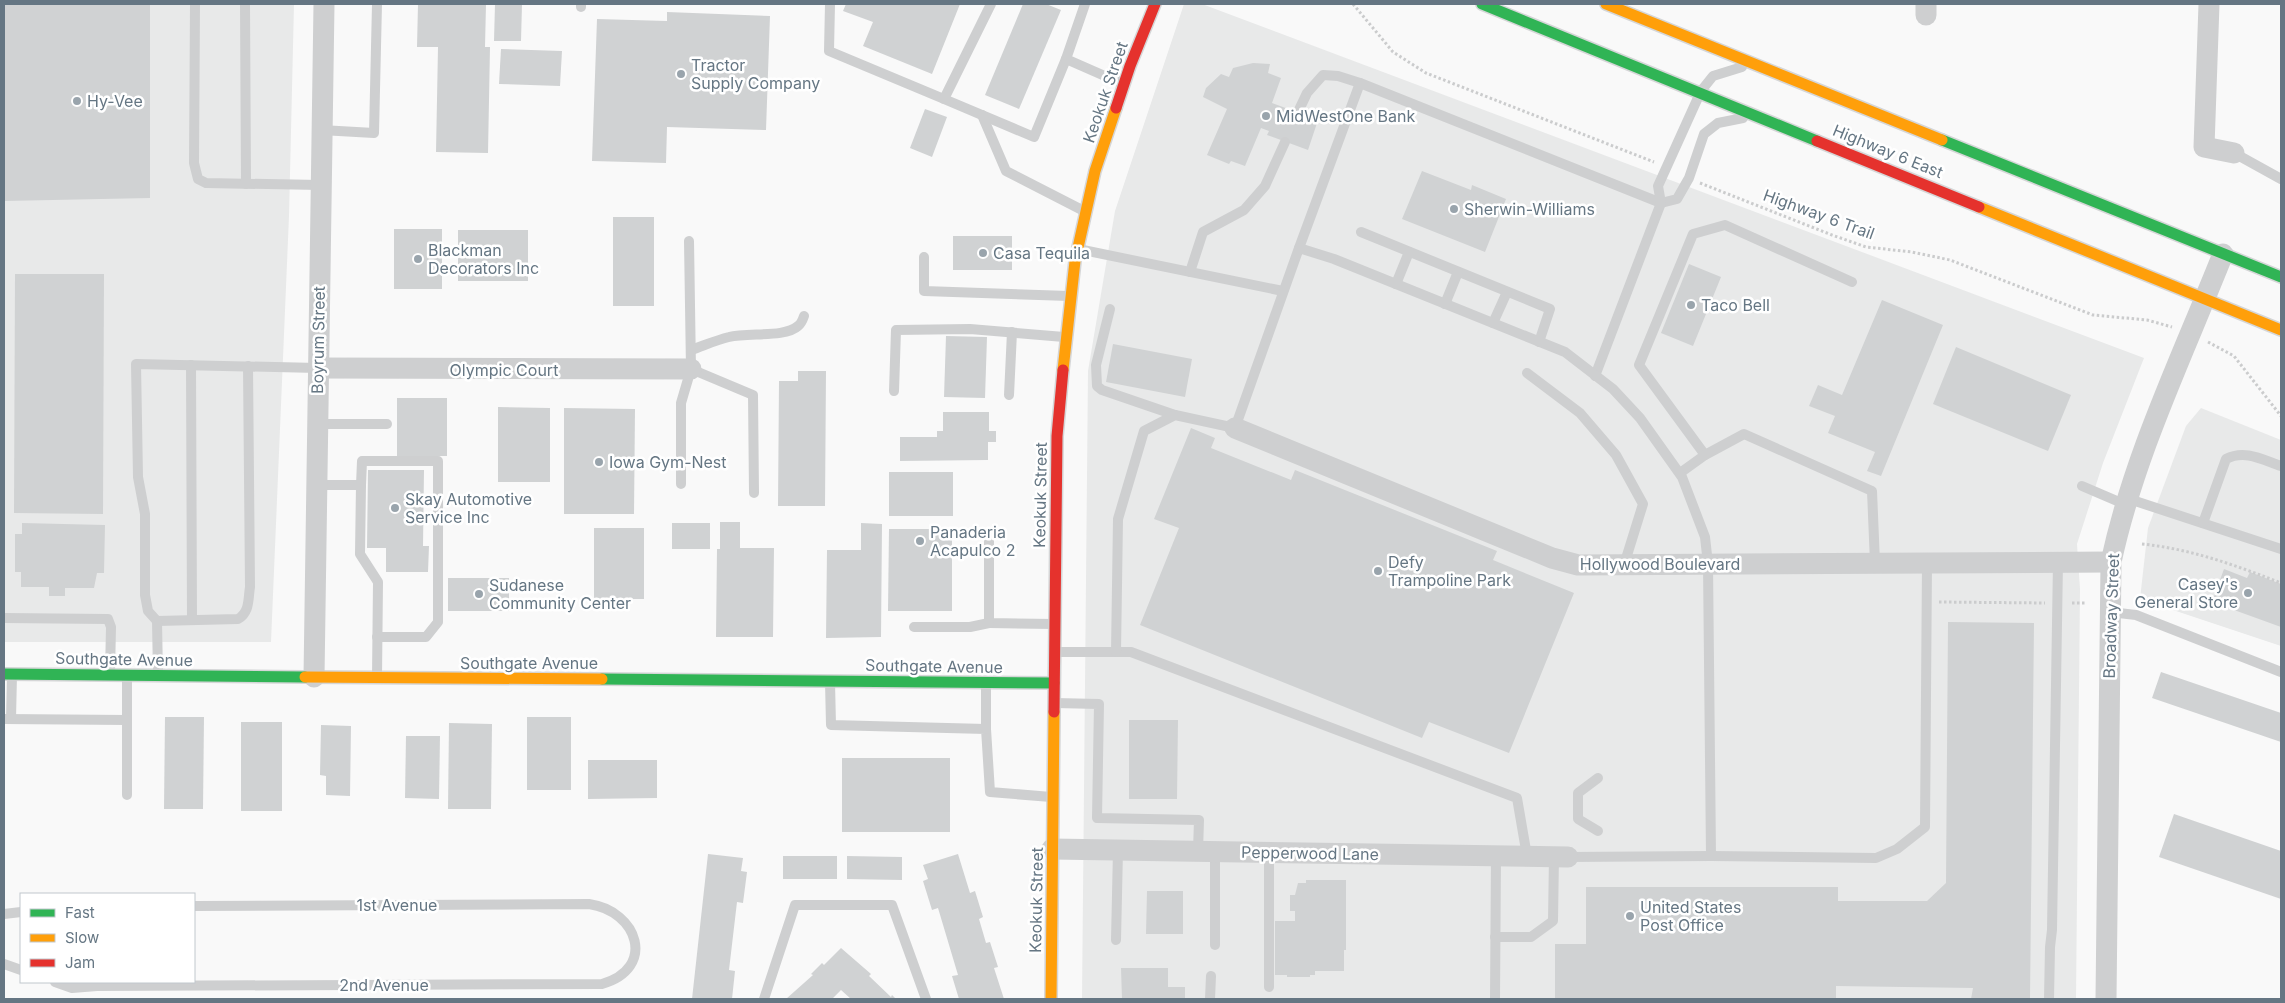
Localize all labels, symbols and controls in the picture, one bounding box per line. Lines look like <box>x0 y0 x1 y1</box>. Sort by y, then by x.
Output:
street label: Keokuk Street <box>1078 39 1132 145</box>
place label: Tractor Supply Company <box>691 55 820 93</box>
marker: Tractor Supply Company <box>675 68 687 80</box>
place label: Hy-Vee <box>87 91 143 111</box>
marker: Hy-Vee <box>71 95 83 107</box>
place label: MidWestOne Bank <box>1276 106 1416 126</box>
marker: MidWestOne Bank <box>1260 110 1272 122</box>
street label: Highway 6 East <box>1830 120 1946 182</box>
street label: Highway 6 Trail <box>1761 185 1877 243</box>
place label: Sherwin-Williams <box>1464 199 1595 219</box>
marker: Sherwin-Williams <box>1448 203 1460 215</box>
place label: Blackman Decorators Inc <box>428 240 539 278</box>
place label: Casa Tequila <box>993 243 1090 263</box>
marker: Casa Tequila <box>977 247 989 259</box>
marker: Blackman Decorators Inc <box>412 253 424 265</box>
street label: Boyrum Street <box>307 286 329 394</box>
place label: Taco Bell <box>1701 295 1770 315</box>
marker: Taco Bell <box>1685 299 1697 311</box>
street label: Olympic Court <box>450 360 558 380</box>
street label: Keokuk Street <box>1029 442 1051 548</box>
place label: Iowa Gym-Nest <box>609 452 727 472</box>
marker: Iowa Gym-Nest <box>593 456 605 468</box>
place label: Skay Automotive Service Inc <box>405 489 532 527</box>
marker: Skay Automotive Service Inc <box>389 502 401 514</box>
place label: Panaderia Acapulco 2 <box>930 522 1015 560</box>
marker: Panaderia Acapulco 2 <box>914 535 926 547</box>
place label: Defy Trampoline Park <box>1388 552 1511 590</box>
street label: Broadway Street <box>2099 553 2123 679</box>
street label: Hollywood Boulevard <box>1580 554 1740 574</box>
marker: Defy Trampoline Park <box>1372 565 1384 577</box>
place label: Casey's General Store <box>2135 574 2238 612</box>
place label: Sudanese Community Center <box>489 575 631 613</box>
marker: Casey's General Store <box>2242 587 2254 599</box>
marker: Sudanese Community Center <box>473 588 485 600</box>
street label: Southgate Avenue <box>55 648 193 670</box>
street label: Southgate Avenue <box>460 653 598 673</box>
street label: Southgate Avenue <box>865 655 1003 677</box>
street label: Pepperwood Lane <box>1241 842 1379 864</box>
street label: Keokuk Street <box>1025 847 1047 953</box>
legend <box>20 893 195 983</box>
street label: 1st Avenue <box>357 895 437 915</box>
place label: United States Post Office <box>1640 897 1741 935</box>
text: Fast <box>65 903 95 922</box>
marker: United States Post Office <box>1624 910 1636 922</box>
text: Slow <box>65 928 99 947</box>
text: Jam <box>65 953 95 972</box>
street label: 2nd Avenue <box>339 975 429 995</box>

